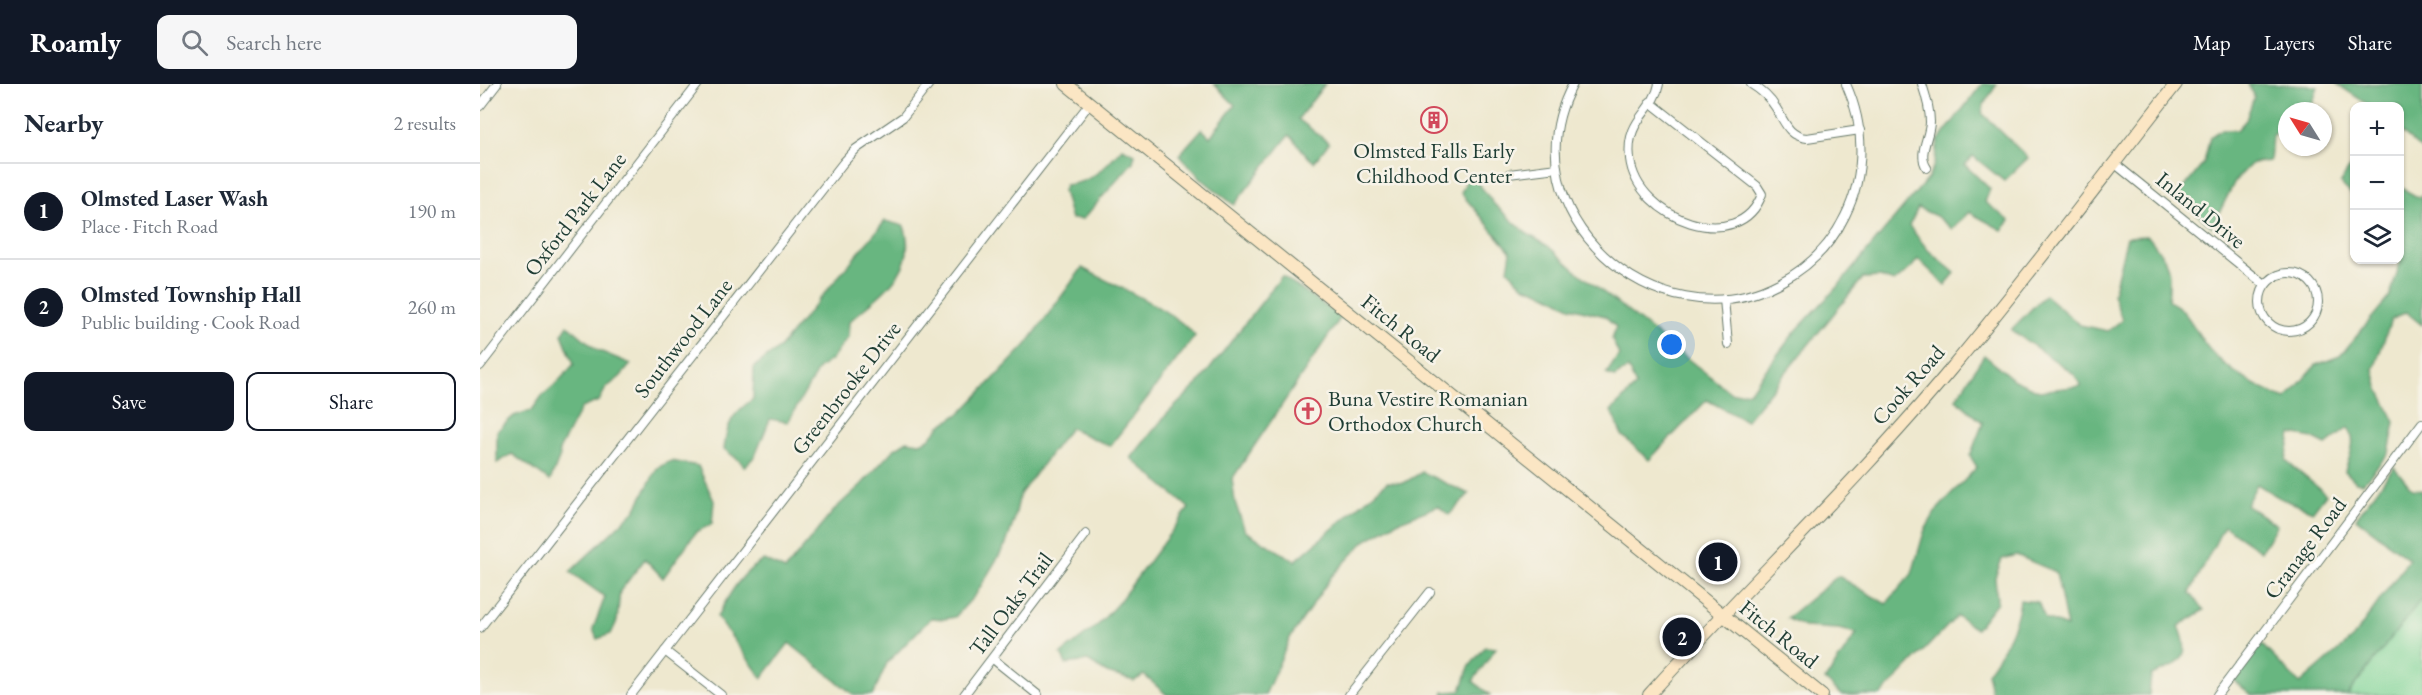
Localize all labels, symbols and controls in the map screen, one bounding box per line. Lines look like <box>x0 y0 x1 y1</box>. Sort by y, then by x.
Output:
search box <box>157 15 577 69</box>
text: Roamly <box>30 24 121 60</box>
icon: search <box>178 26 211 59</box>
text: Search here <box>226 28 322 57</box>
text: Map <box>2193 29 2231 56</box>
text: Layers <box>2264 29 2315 56</box>
text: Share <box>2348 29 2392 56</box>
north arrow <box>2278 102 2332 156</box>
map controls <box>2350 102 2404 264</box>
button: + <box>2350 102 2404 156</box>
building icon: Olmsted Falls Early Childhood Center <box>1419 105 1449 135</box>
text: Nearby <box>24 106 104 140</box>
text: 2 results <box>393 110 456 136</box>
place label: Olmsted Falls Early Childhood Center <box>1353 136 1515 190</box>
street label: Oxford Park Lane <box>517 146 633 282</box>
button: − <box>2350 156 2404 210</box>
street label: Inland Drive <box>2150 165 2252 255</box>
text: Olmsted Laser Wash <box>81 184 268 213</box>
text: 1 <box>38 198 49 224</box>
text: 190 m <box>408 198 456 224</box>
button: layers <box>2350 210 2404 264</box>
text: Place · Fitch Road <box>81 213 218 239</box>
street label: Southwood Lane <box>627 272 739 404</box>
text: Olmsted Township Hall <box>81 280 301 309</box>
street label: Fitch Road <box>1355 287 1447 369</box>
text: 2 <box>38 294 49 320</box>
text: 260 m <box>408 294 456 320</box>
text: Public building · Cook Road <box>81 309 300 335</box>
street label: Greenbrooke Drive <box>785 315 908 461</box>
your location <box>1657 330 1686 359</box>
street label: Cook Road <box>1865 338 1952 431</box>
button: Save <box>24 372 234 431</box>
button: Share <box>246 372 456 431</box>
place label: Buna Vestire Romanian Orthodox Church <box>1328 384 1528 438</box>
church icon: Buna Vestire Romanian Orthodox Church <box>1293 396 1323 426</box>
street label: Cranage Road <box>2257 490 2353 605</box>
pin: 1 <box>1698 540 1738 584</box>
street label: Tall Oaks Trail <box>962 546 1060 662</box>
street label: Fitch Road <box>1733 593 1825 675</box>
pin: 2 <box>1662 614 1702 660</box>

